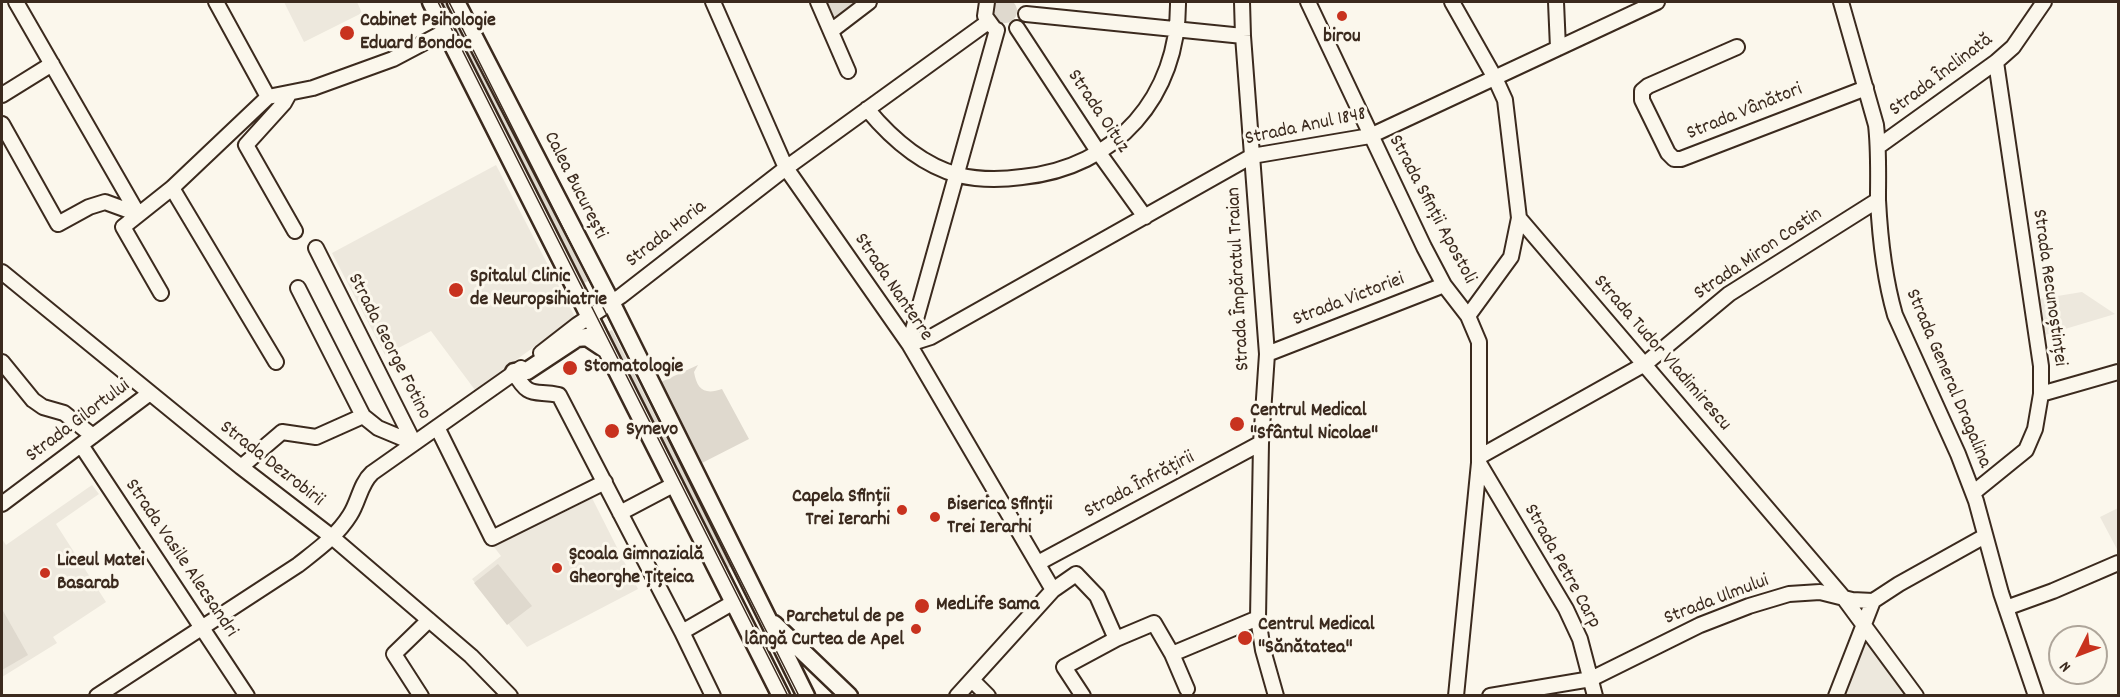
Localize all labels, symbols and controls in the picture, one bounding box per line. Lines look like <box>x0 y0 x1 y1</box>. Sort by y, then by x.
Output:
marker: birou <box>1335 9 1349 23</box>
place label: Cabinet Psihologie Eduard Bondoc <box>360 10 496 57</box>
marker: Cabinet Psihologie Eduard Bondoc <box>338 24 356 42</box>
place label: birou <box>1323 26 1361 50</box>
street label: Strada Înclinată <box>1885 29 1999 123</box>
street label: Strada Oituz <box>1060 66 1134 158</box>
street label: Strada Vânători <box>1684 79 1806 147</box>
street label: Strada Anul 1848 <box>1243 103 1369 153</box>
street label: Calea București <box>537 128 611 244</box>
street label: Strada Sfinții Apostoli <box>1382 131 1480 289</box>
street label: Strada Împăratul Traian <box>1223 186 1257 372</box>
street label: Strada Horia <box>622 196 712 274</box>
street label: Strada Miron Costin <box>1690 203 1828 307</box>
street label: Strada Recunoștinței <box>2025 208 2071 368</box>
street label: Strada Nanterre <box>847 230 937 346</box>
place label: Spitalul Clinic de Neuropsihiatrie <box>470 266 607 313</box>
street label: Strada Victoriei <box>1290 269 1408 333</box>
street label: Strada George Fotino <box>341 270 435 424</box>
street label: Strada Tudor Vladimirescu <box>1587 271 1735 437</box>
marker: Spitalul Clinic de Neuropsihiatrie <box>447 281 465 299</box>
street label: Strada General Dragalina <box>1898 286 1996 472</box>
place label: Stomatologie <box>584 356 683 380</box>
marker: Stomatologie <box>561 359 579 377</box>
street label: Strada Gilortului <box>22 375 136 469</box>
place label: Centrul Medical "Sfântul Nicolae" <box>1250 400 1378 447</box>
marker: Centrul Medical "Sfântul Nicolae" <box>1228 415 1246 433</box>
street label: Strada Dezrobirii <box>214 417 328 513</box>
place label: Synevo <box>626 419 678 443</box>
marker: Synevo <box>603 422 621 440</box>
street label: Strada Înfrățirii <box>1081 447 1199 525</box>
street label: Strada Vasile Alecsandri <box>118 475 242 643</box>
place label: Capela Sfinții Trei Ierarhi <box>792 486 890 533</box>
place label: Biserica Sfinții Trei Ierarhi <box>947 494 1052 541</box>
street label: Strada Petre Carp <box>1517 501 1605 633</box>
marker: Capela Sfinții Trei Ierarhi <box>895 503 909 517</box>
marker: Biserica Sfinții Trei Ierarhi <box>928 510 942 524</box>
place label: Școala Gimnazială Gheorghe Țițeica <box>569 544 704 591</box>
place label: Liceul Matei Basarab <box>57 550 145 597</box>
marker: Școala Gimnazială Gheorghe Țițeica <box>550 561 564 575</box>
marker: Liceul Matei Basarab <box>38 566 52 580</box>
street label: Strada Ulmului <box>1661 570 1773 632</box>
place label: MedLife Sama <box>936 594 1039 618</box>
marker: MedLife Sama <box>913 597 931 615</box>
place label: Parchetul de pe lângă Curtea de Apel <box>744 606 904 653</box>
place label: Centrul Medical "Sănătatea" <box>1258 614 1374 661</box>
marker: Parchetul de pe lângă Curtea de Apel <box>909 622 923 636</box>
north arrow <box>2048 625 2108 685</box>
marker: Centrul Medical "Sănătatea" <box>1236 629 1254 647</box>
text: N <box>2055 655 2077 677</box>

